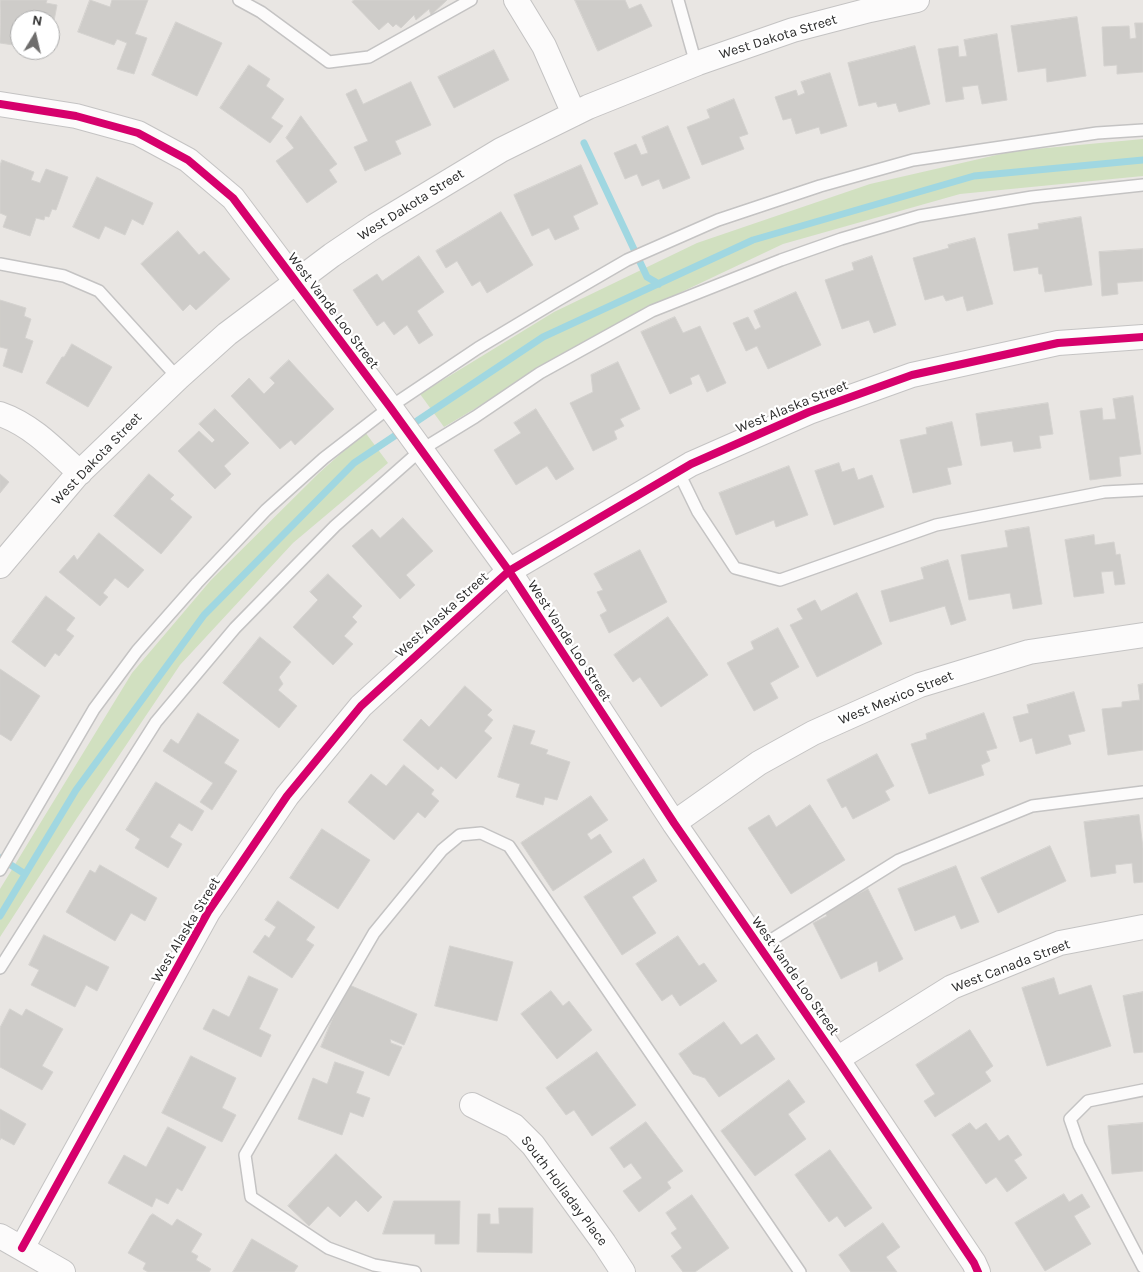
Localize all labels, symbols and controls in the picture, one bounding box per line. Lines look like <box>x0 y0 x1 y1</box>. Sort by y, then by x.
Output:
north arrow <box>10 10 60 60</box>
text: N <box>31 11 44 30</box>
street label: West Dakota Street <box>717 11 839 63</box>
street label: West Dakota Street <box>355 165 467 245</box>
street label: West Vande Loo Street <box>284 250 382 372</box>
street label: West Alaska Street <box>733 377 851 437</box>
street label: West Dakota Street <box>48 409 146 509</box>
street label: West Alaska Street <box>392 569 492 661</box>
street label: West Vande Loo Street <box>524 577 614 705</box>
street label: West Mexico Street <box>836 667 956 729</box>
street label: West Alaska Street <box>148 874 224 986</box>
street label: West Vande Loo Street <box>748 913 842 1039</box>
street label: West Canada Street <box>949 936 1073 996</box>
street label: South Holladay Place <box>517 1133 611 1249</box>

